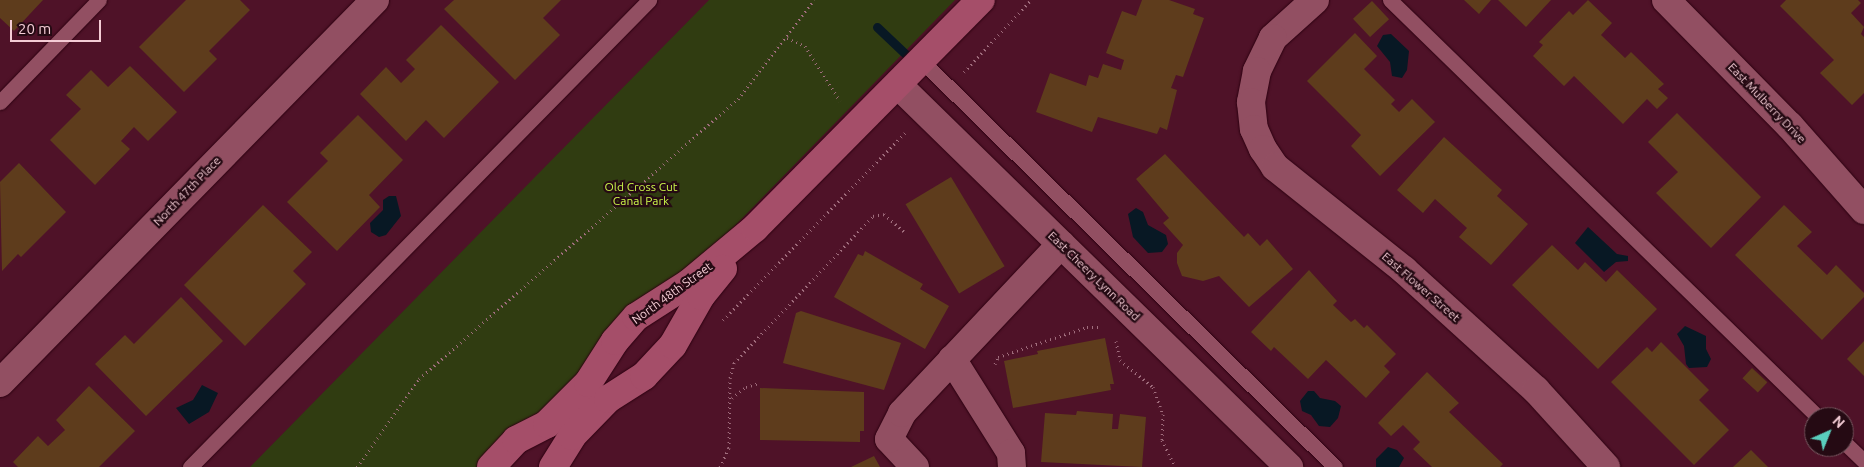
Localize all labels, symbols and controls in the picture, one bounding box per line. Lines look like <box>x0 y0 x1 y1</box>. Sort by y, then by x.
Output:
scale bar <box>12 10 104 42</box>
text: 20 m <box>18 20 51 37</box>
street label: East Mulberry Drive <box>1725 60 1809 146</box>
street label: North 47th Place <box>150 153 224 229</box>
park label: Old Cross Cut Canal Park <box>604 180 678 208</box>
street label: East Cheery Lynn Road <box>1045 228 1143 324</box>
street label: East Flower Street <box>1379 249 1463 325</box>
street label: North 48th Street <box>629 259 715 327</box>
north arrow <box>1804 407 1854 457</box>
text: N <box>1829 413 1848 431</box>

